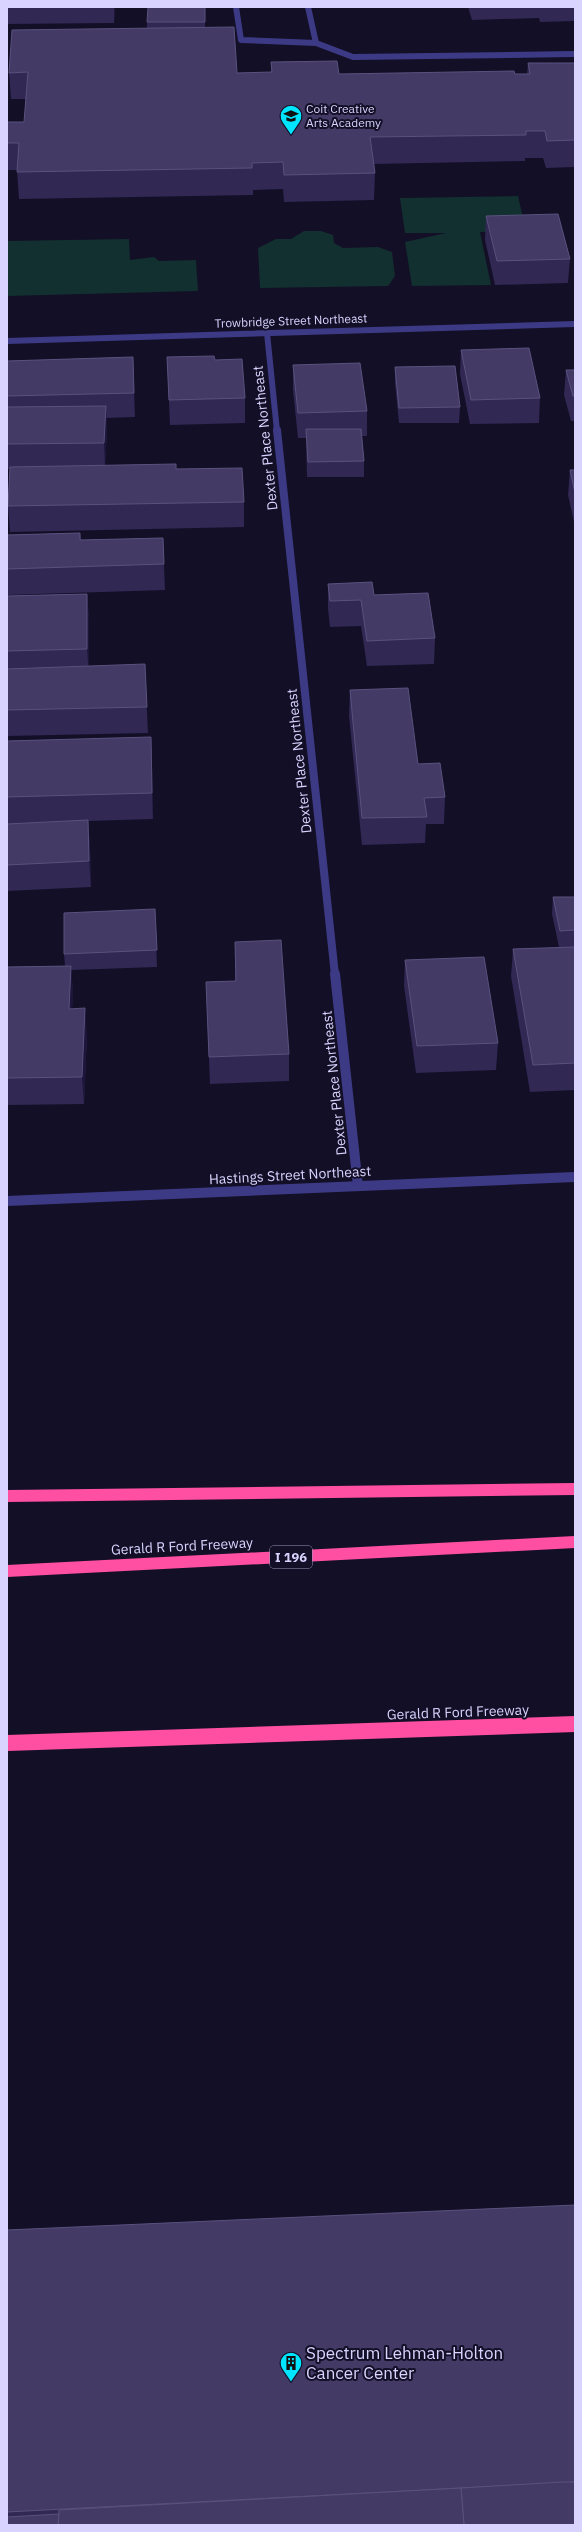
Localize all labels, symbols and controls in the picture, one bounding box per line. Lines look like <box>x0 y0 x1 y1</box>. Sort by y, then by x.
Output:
place label: Coit Creative Arts Academy <box>306 101 381 130</box>
school or university icon: Coit Creative Arts Academy <box>278 103 304 136</box>
street label: Trowbridge Street Northeast <box>214 310 368 331</box>
street label: Dexter Place Northeast <box>248 365 282 511</box>
street label: Dexter Place Northeast <box>282 688 316 834</box>
street label: Dexter Place Northeast <box>317 1010 351 1156</box>
street label: Hastings Street Northeast <box>208 1162 372 1188</box>
street label: Gerald R Ford Freeway <box>111 1533 253 1559</box>
road number: I 196 <box>270 1546 312 1568</box>
street label: Gerald R Ford Freeway <box>387 1701 529 1723</box>
place label: Spectrum Lehman-Holton Cancer Center <box>306 2342 503 2384</box>
building icon: Spectrum Lehman-Holton Cancer Center <box>278 2350 304 2383</box>

